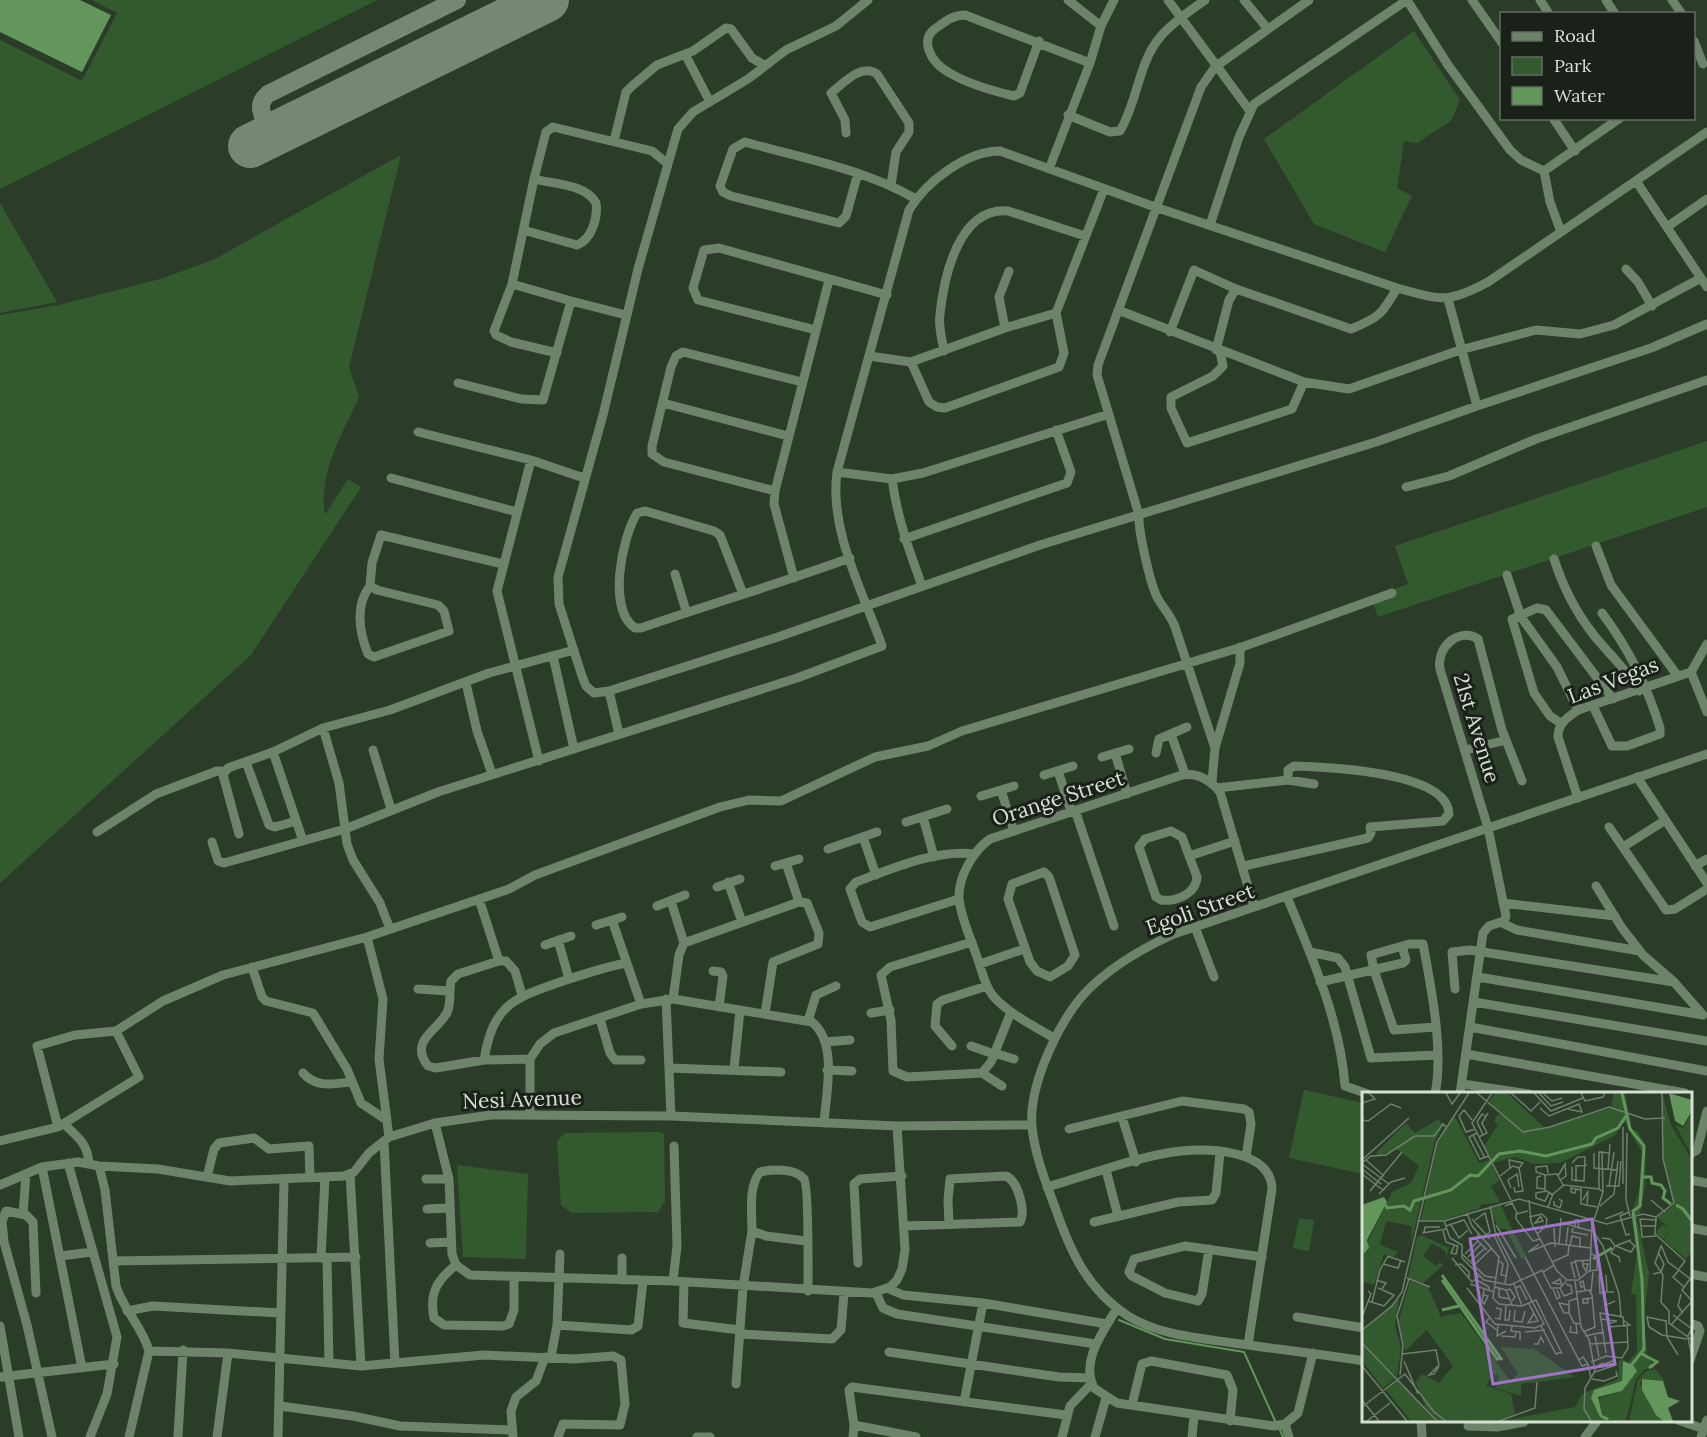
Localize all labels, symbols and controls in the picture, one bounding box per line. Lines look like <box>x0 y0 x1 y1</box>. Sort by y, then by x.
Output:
legend <box>1500 12 1695 120</box>
text: Road <box>1554 24 1596 47</box>
text: Park <box>1554 54 1592 77</box>
text: Water <box>1554 84 1605 107</box>
street label: Las Vegas <box>1564 650 1662 710</box>
street label: 21st Avenue <box>1447 670 1507 786</box>
street label: Orange Street <box>989 764 1128 832</box>
street label: Egoli Street <box>1142 877 1259 941</box>
street label: Nesi Avenue <box>462 1083 582 1115</box>
inset map <box>1362 1092 1692 1422</box>

